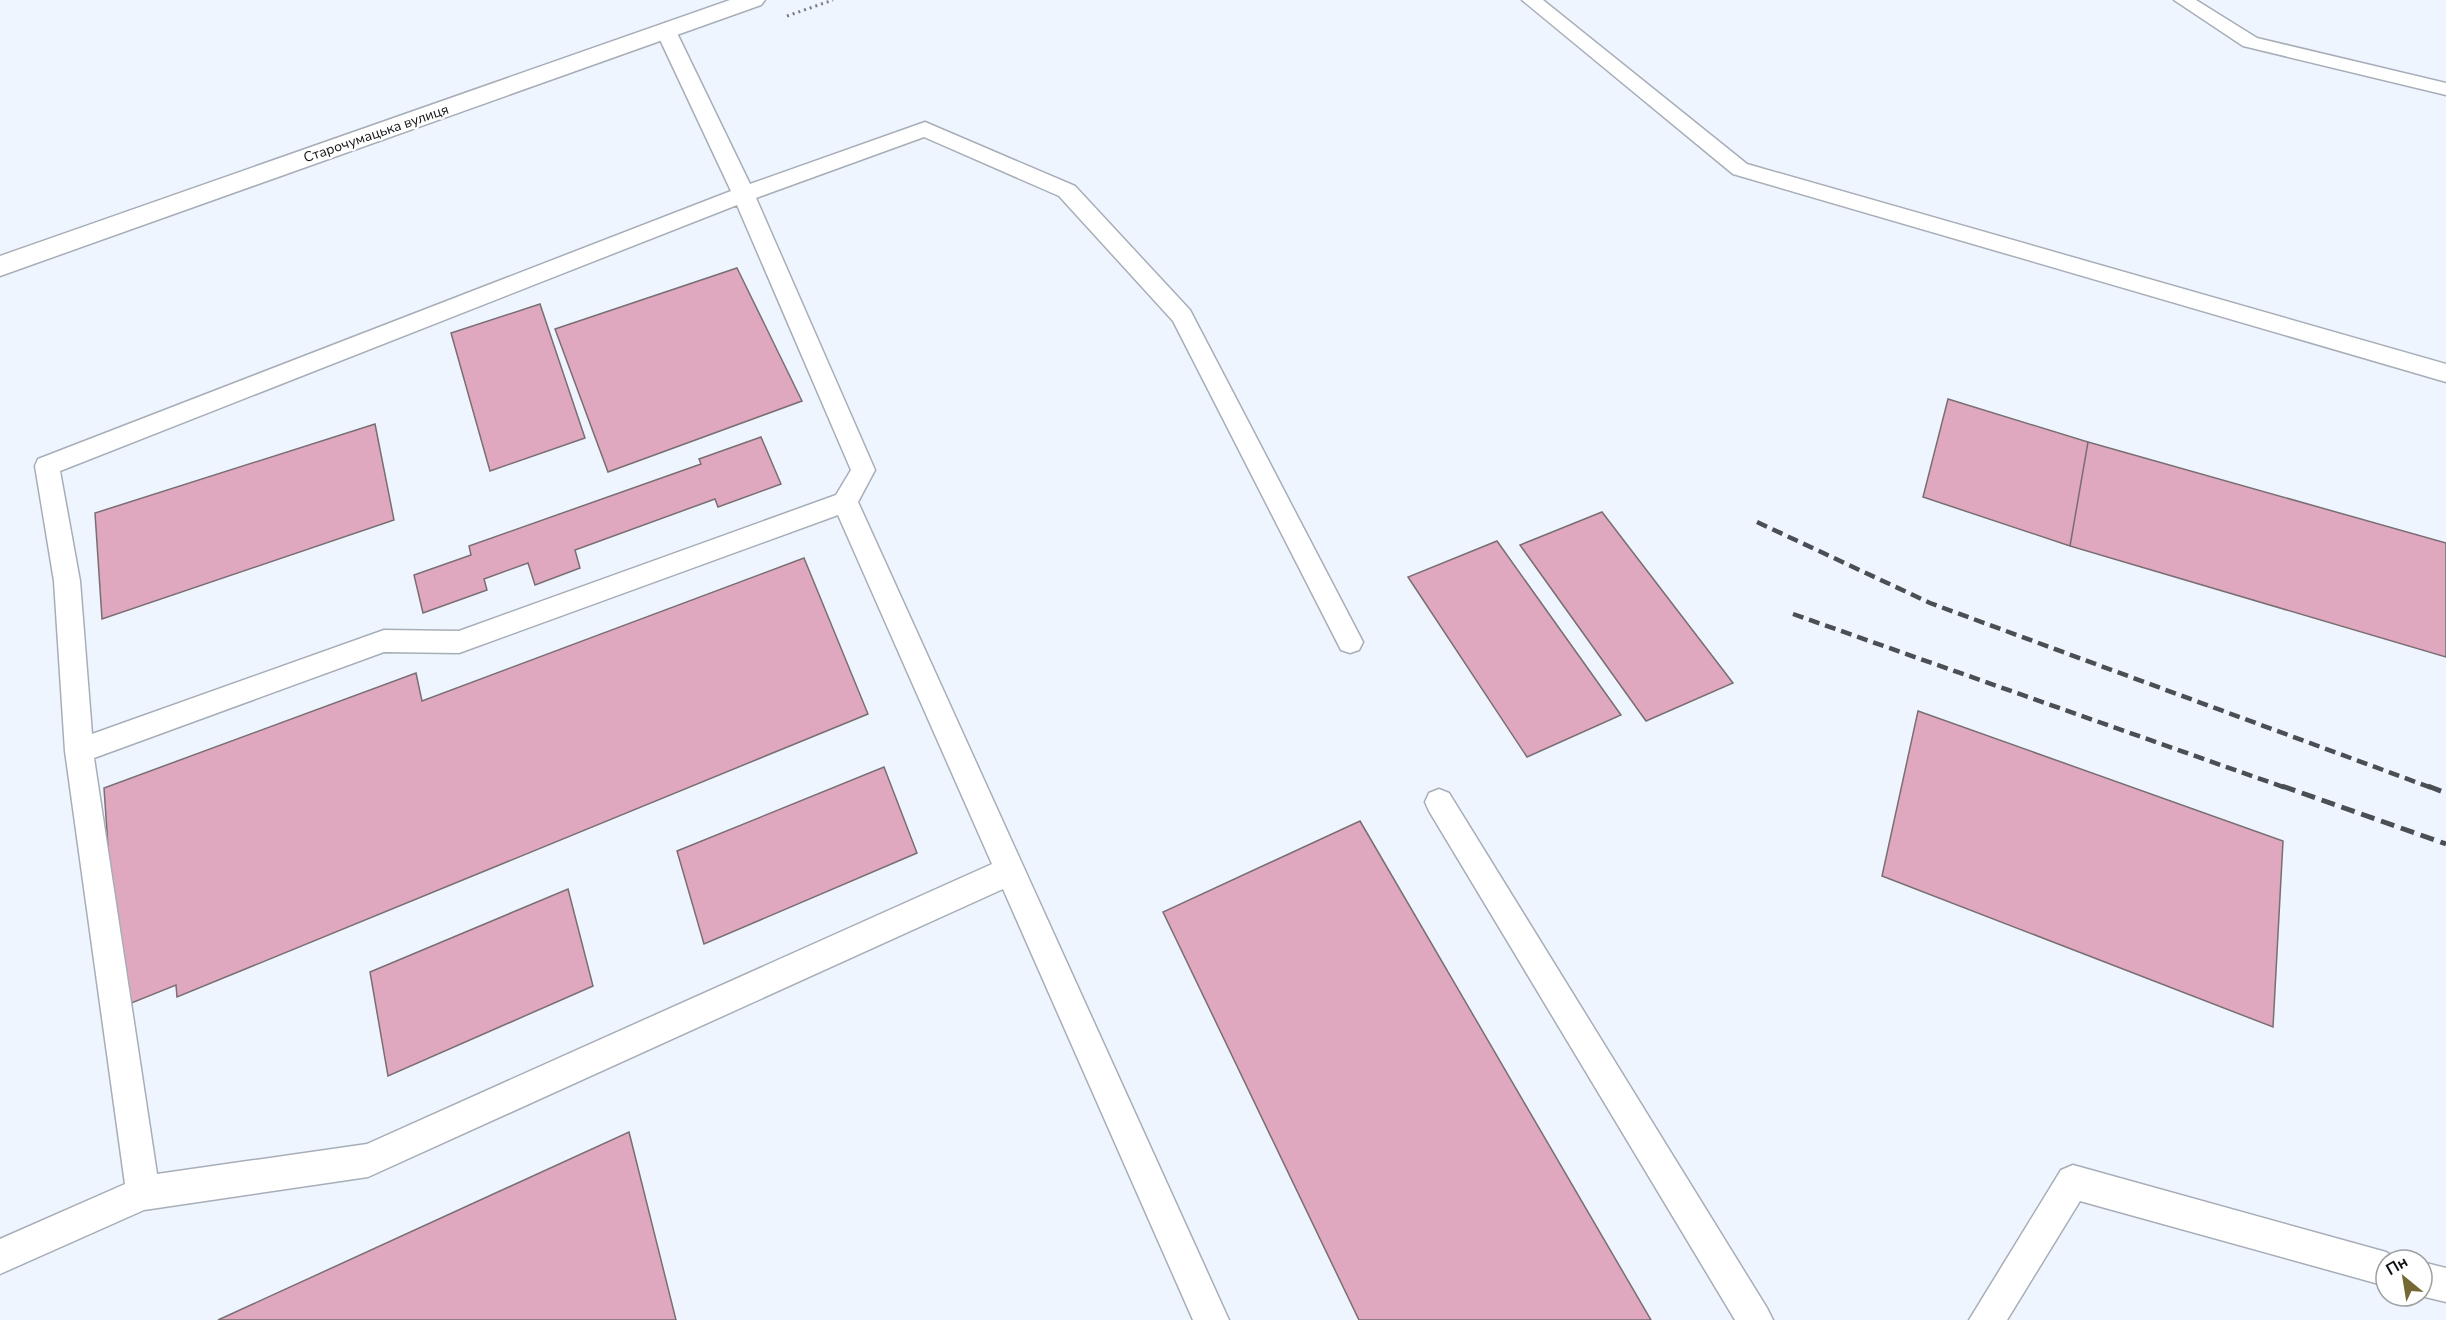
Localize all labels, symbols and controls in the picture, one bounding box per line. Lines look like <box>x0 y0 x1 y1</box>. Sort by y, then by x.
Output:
street label: Старочумацька вулиця <box>301 100 451 167</box>
north arrow <box>2374 1248 2434 1308</box>
text: Пн <box>2382 1251 2412 1281</box>

